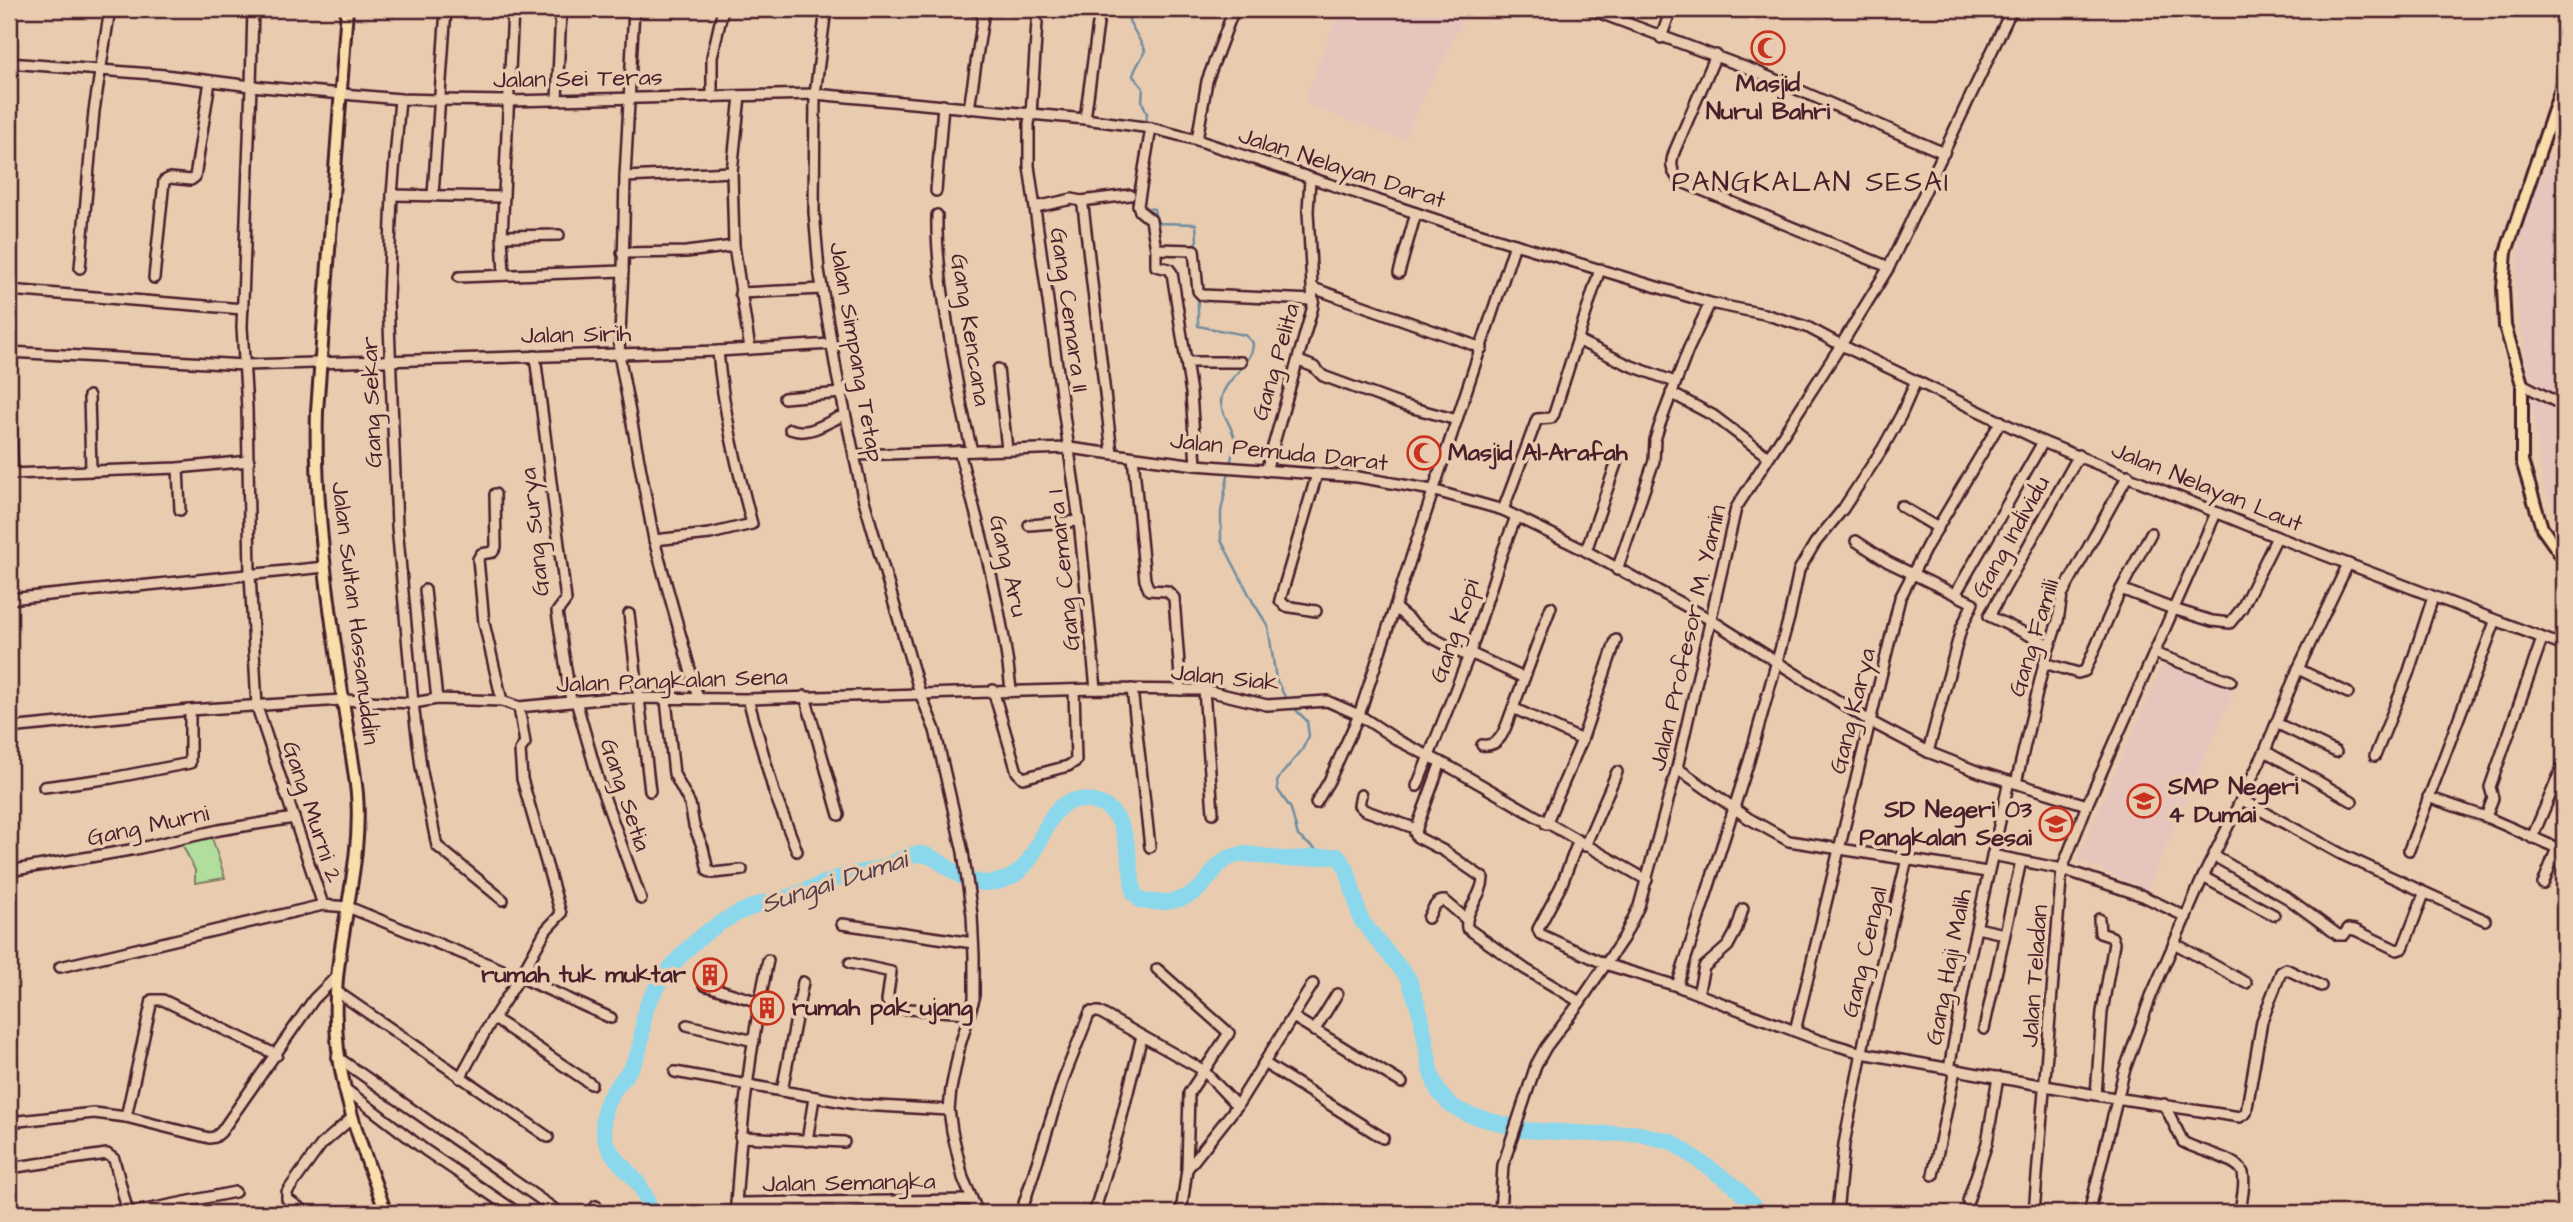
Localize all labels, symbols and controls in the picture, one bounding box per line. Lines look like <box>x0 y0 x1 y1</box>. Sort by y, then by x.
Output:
mosque icon: Masjid Nurul Bahri <box>1749 29 1787 67</box>
street label: Jalan Sei Teras <box>493 61 663 97</box>
place label: Masjid Nurul Bahri <box>1706 67 1830 129</box>
street label: Jalan Nelayan Darat <box>1234 118 1450 219</box>
district label: PANGKALAN SESAI <box>1672 163 1950 202</box>
street label: Gang Cemara II <box>1040 225 1097 395</box>
street label: Jalan Simpang Tetap <box>819 239 892 465</box>
street label: Gang Kencana <box>940 251 999 409</box>
street label: Gang Pelita <box>1243 299 1310 425</box>
street label: Jalan Sirih <box>521 317 632 353</box>
street label: Gang Sekar <box>353 336 392 468</box>
street label: Jalan Pemuda Darat <box>1168 424 1390 480</box>
street label: Jalan Nelayan Laut <box>2106 433 2308 542</box>
mosque icon: Masjid Al-Arafah <box>1405 434 1443 472</box>
place label: Masjid Al-Arafah <box>1448 436 1629 470</box>
street label: Gang Surya <box>511 466 560 598</box>
street label: Gang Individu <box>1963 470 2059 605</box>
street label: Jalan Sultan Hassanuddin <box>322 479 388 747</box>
street label: Gang Cemara I <box>1039 487 1090 653</box>
street label: Jalan Profesor M. Yamin <box>1641 501 1735 775</box>
street label: Gang Aru <box>979 512 1036 621</box>
street label: Gang Kopi <box>1421 574 1490 688</box>
street label: Gang Famili <box>2000 575 2069 701</box>
street label: Gang Karya <box>1821 645 1886 778</box>
street label: Jalan Siak <box>1169 655 1281 701</box>
street label: Jalan Pangkalan Sena <box>556 660 788 703</box>
street label: Gang Setia <box>590 734 659 856</box>
street label: Gang Murni 2 <box>272 737 351 888</box>
place label: SMP Negeri 4 Dumai <box>2167 770 2299 832</box>
school or university icon: SMP Negeri 4 Dumai <box>2125 782 2163 820</box>
place label: SD Negeri 03 Pangkalan Sesai <box>1859 793 2033 856</box>
street label: Gang Murni <box>84 796 213 856</box>
school or university icon: SD Negeri 03 Pangkalan Sesai <box>2037 805 2075 843</box>
water label: Sungai Dumai <box>756 841 915 923</box>
street label: Gang Cengal <box>1833 883 1898 1021</box>
street label: Gang Haji Malih <box>1917 886 1982 1048</box>
street label: Jalan Teladan <box>2013 904 2057 1048</box>
building icon: rumah tuk muktar <box>691 956 729 994</box>
place label: rumah tuk muktar <box>481 958 687 992</box>
building icon: rumah pak ujang <box>748 989 786 1027</box>
place label: rumah pak ujang <box>792 991 973 1026</box>
street label: Jalan Semangka <box>762 1164 936 1203</box>

